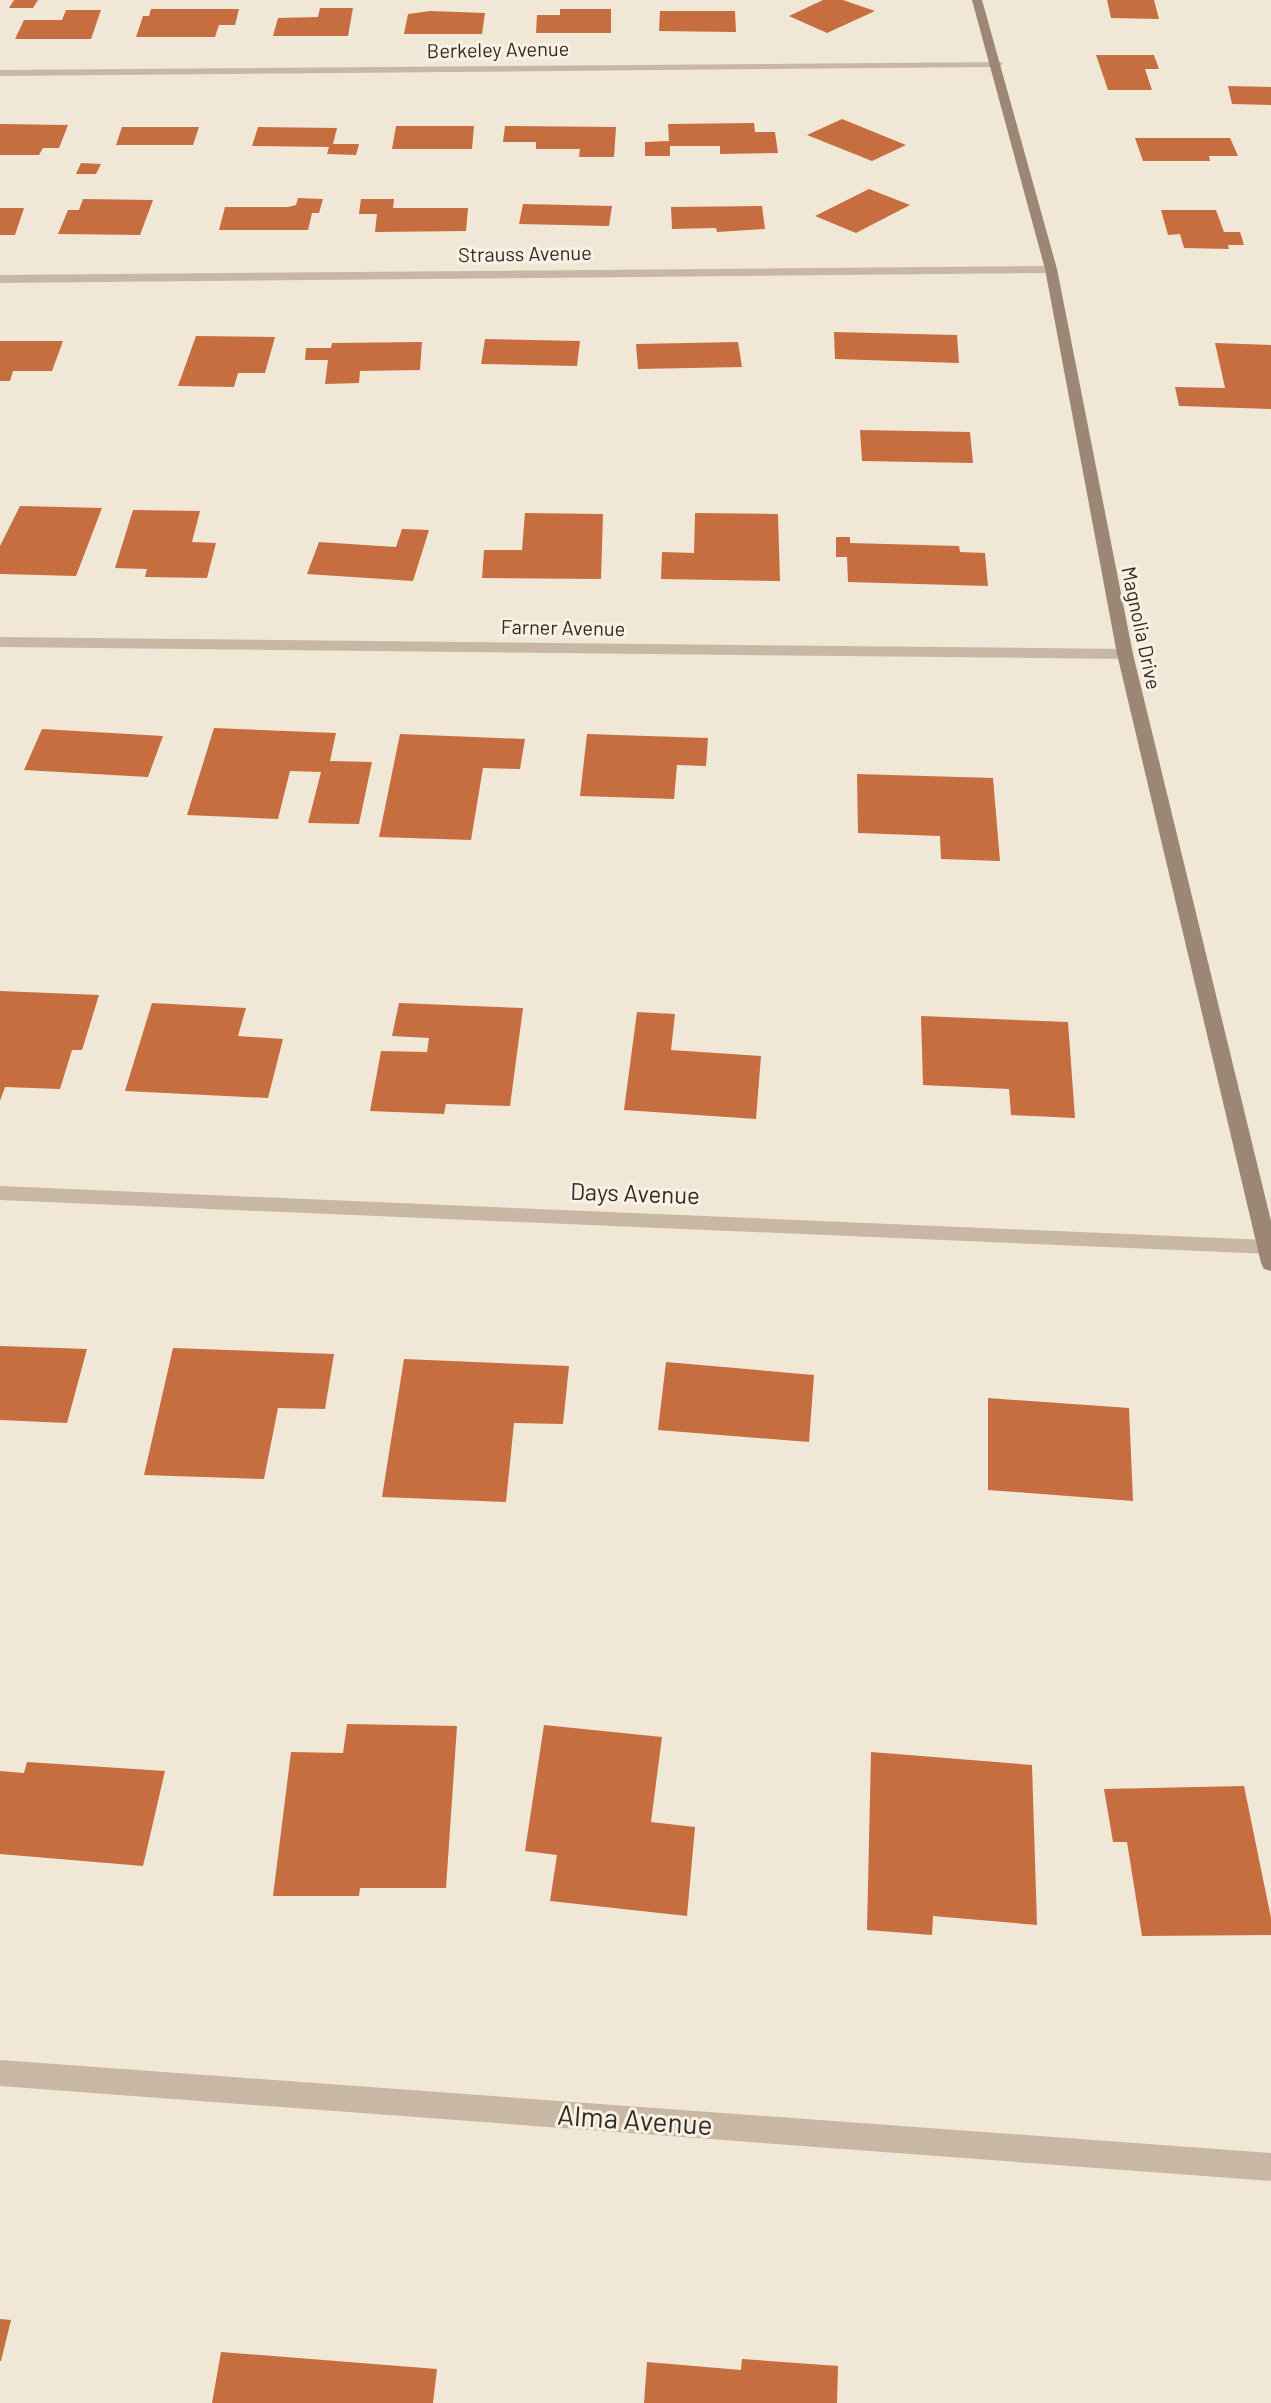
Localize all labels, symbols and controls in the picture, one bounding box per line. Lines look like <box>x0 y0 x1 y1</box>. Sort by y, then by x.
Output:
street label: Berkeley Avenue <box>427 36 569 62</box>
street label: Strauss Avenue <box>458 240 592 266</box>
street label: Magnolia Drive <box>1117 564 1167 692</box>
street label: Farner Avenue <box>501 614 625 640</box>
street label: Days Avenue <box>570 1176 700 1209</box>
street label: Alma Avenue <box>556 2097 714 2141</box>

